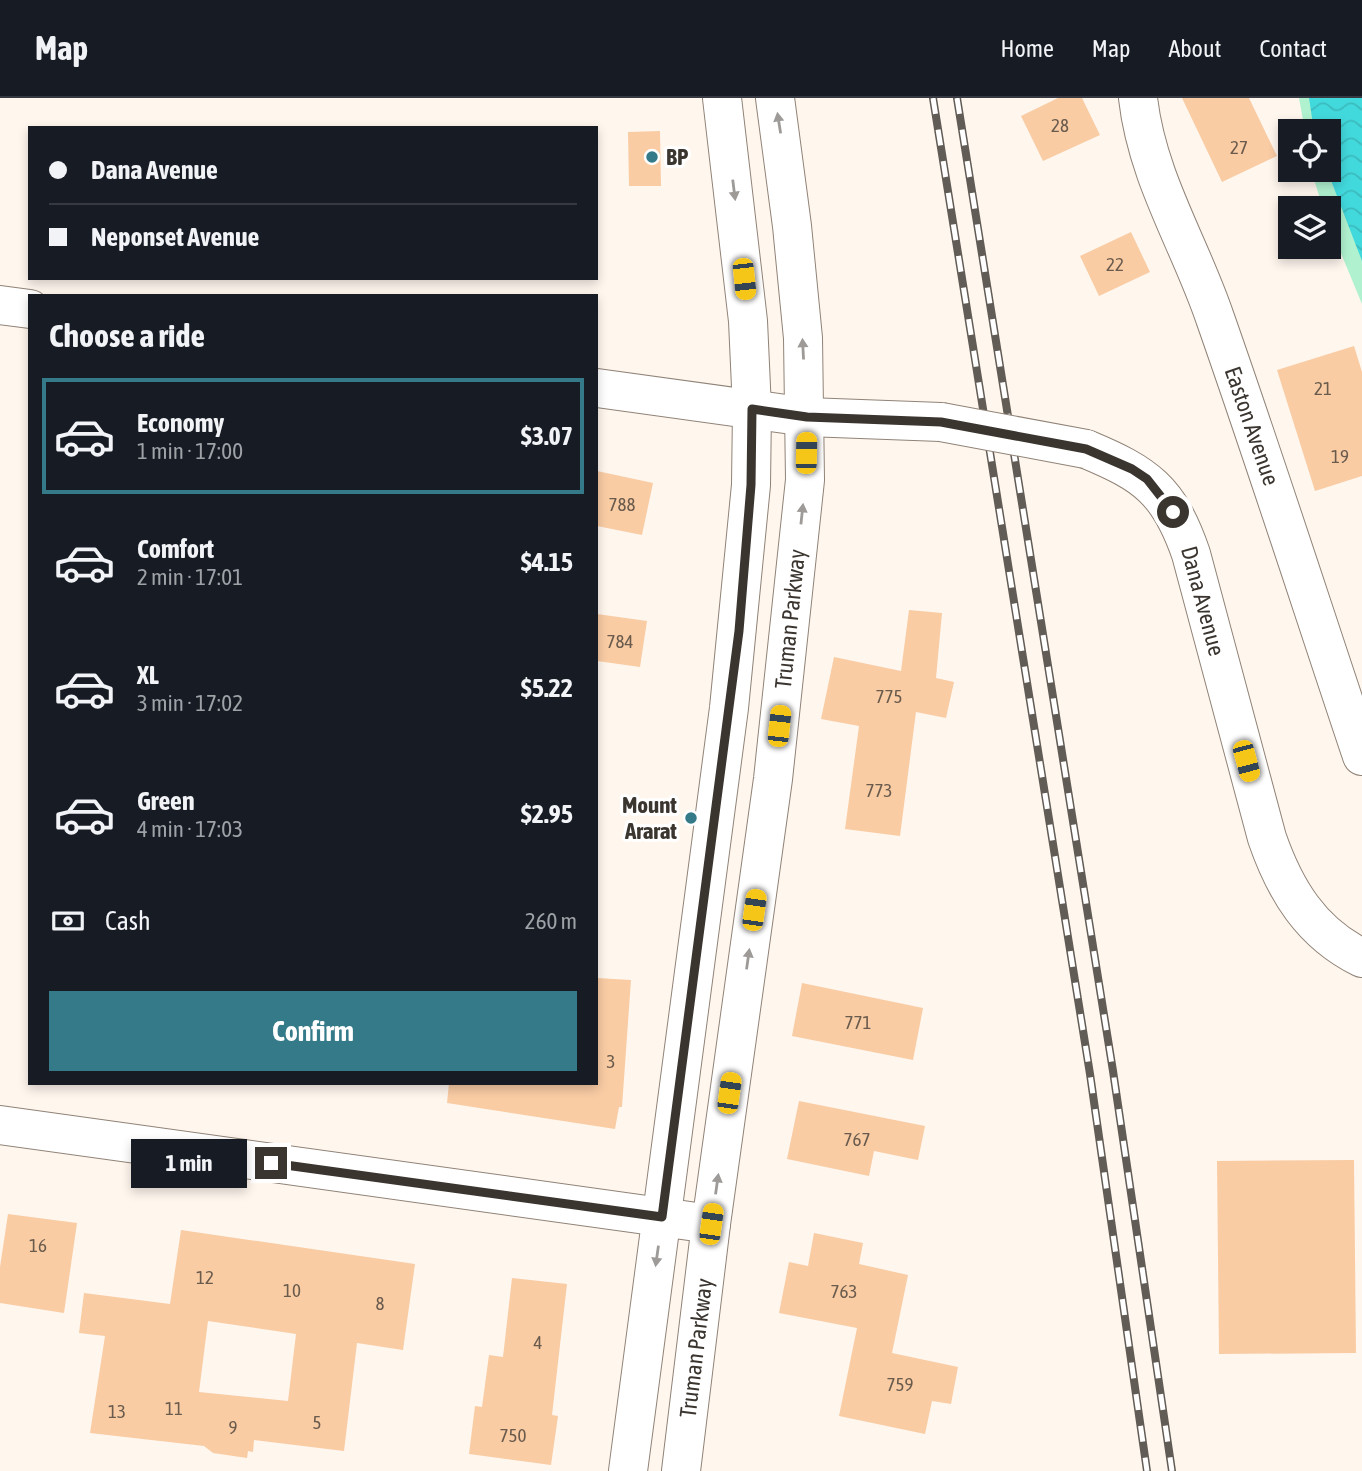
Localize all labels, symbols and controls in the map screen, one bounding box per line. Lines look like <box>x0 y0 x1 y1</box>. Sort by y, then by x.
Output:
text: Map <box>35 29 88 67</box>
text: Home <box>1000 35 1054 62</box>
text: Map <box>1092 35 1130 62</box>
text: About <box>1168 35 1221 62</box>
text: Contact <box>1259 35 1327 62</box>
one-way arrow <box>773 112 784 134</box>
house number: 28 <box>1051 114 1069 136</box>
map controls <box>1278 119 1341 259</box>
button: locate <box>1278 119 1341 182</box>
house number: 27 <box>1230 136 1248 158</box>
place label: BP <box>666 144 688 170</box>
marker: BP <box>644 149 660 165</box>
text: Dana Avenue <box>91 155 218 185</box>
one-way arrow <box>728 179 739 201</box>
button: layers <box>1278 196 1341 259</box>
text: Neponset Avenue <box>91 222 259 252</box>
house number: 22 <box>1106 253 1124 275</box>
car <box>732 257 757 301</box>
text: Choose a ride <box>49 317 205 354</box>
one-way arrow <box>798 338 809 360</box>
street label: Easton Avenue <box>1220 363 1284 489</box>
house number: 21 <box>1314 377 1332 399</box>
icon: car <box>53 405 116 468</box>
text: Economy <box>137 408 224 438</box>
text: $3.07 <box>521 421 573 451</box>
car <box>796 432 817 474</box>
text: 1 min · 17:00 <box>137 438 243 464</box>
house number: 19 <box>1331 445 1349 467</box>
house number: 788 <box>609 493 635 515</box>
route start <box>1157 496 1189 528</box>
one-way arrow <box>796 503 807 525</box>
icon: car <box>53 531 116 594</box>
text: Comfort <box>137 534 214 564</box>
street label: Dana Avenue <box>1176 543 1230 659</box>
text: $4.15 <box>521 547 573 577</box>
street label: Truman Parkway <box>770 548 810 690</box>
text: 2 min · 17:01 <box>137 564 243 590</box>
house number: 784 <box>607 630 633 652</box>
icon: car <box>53 657 116 720</box>
text: XL <box>137 660 159 690</box>
text: $5.22 <box>521 673 573 703</box>
house number: 775 <box>876 685 902 707</box>
text: 3 min · 17:02 <box>137 690 243 716</box>
car <box>767 704 792 748</box>
car <box>1231 738 1262 784</box>
house number: 773 <box>866 779 892 801</box>
icon: car <box>53 783 116 846</box>
text: Green <box>137 786 195 816</box>
place label: Mount Ararat <box>622 792 677 844</box>
text: $2.95 <box>521 799 573 829</box>
marker: Mount Ararat <box>683 810 699 826</box>
text: 4 min · 17:03 <box>137 816 243 842</box>
car <box>741 888 768 932</box>
icon: cash <box>49 902 87 940</box>
text: Cash <box>105 906 151 936</box>
text: 260 m <box>525 908 577 934</box>
one-way arrow <box>742 948 753 970</box>
button: Confirm <box>49 991 577 1071</box>
house number: 771 <box>845 1011 871 1033</box>
house number: 3 <box>607 1050 615 1072</box>
car <box>716 1071 743 1115</box>
house number: 767 <box>844 1128 870 1150</box>
callout: 1 min <box>131 1138 246 1188</box>
route end <box>255 1147 287 1179</box>
text: 1 min <box>166 1150 212 1176</box>
one-way arrow <box>711 1173 722 1195</box>
car <box>698 1202 725 1246</box>
house number: 16 <box>29 1234 47 1256</box>
one-way arrow <box>651 1245 662 1267</box>
house number: 12 <box>196 1266 214 1288</box>
street label: Truman Parkway <box>675 1277 717 1419</box>
house number: 10 <box>283 1279 301 1301</box>
house number: 763 <box>831 1280 857 1302</box>
house number: 8 <box>376 1292 385 1314</box>
house number: 4 <box>534 1331 543 1353</box>
house number: 759 <box>887 1373 913 1395</box>
house number: 11 <box>165 1397 183 1419</box>
house number: 13 <box>108 1400 126 1422</box>
house number: 5 <box>313 1411 321 1433</box>
house number: 9 <box>229 1416 238 1438</box>
house number: 750 <box>500 1424 526 1446</box>

